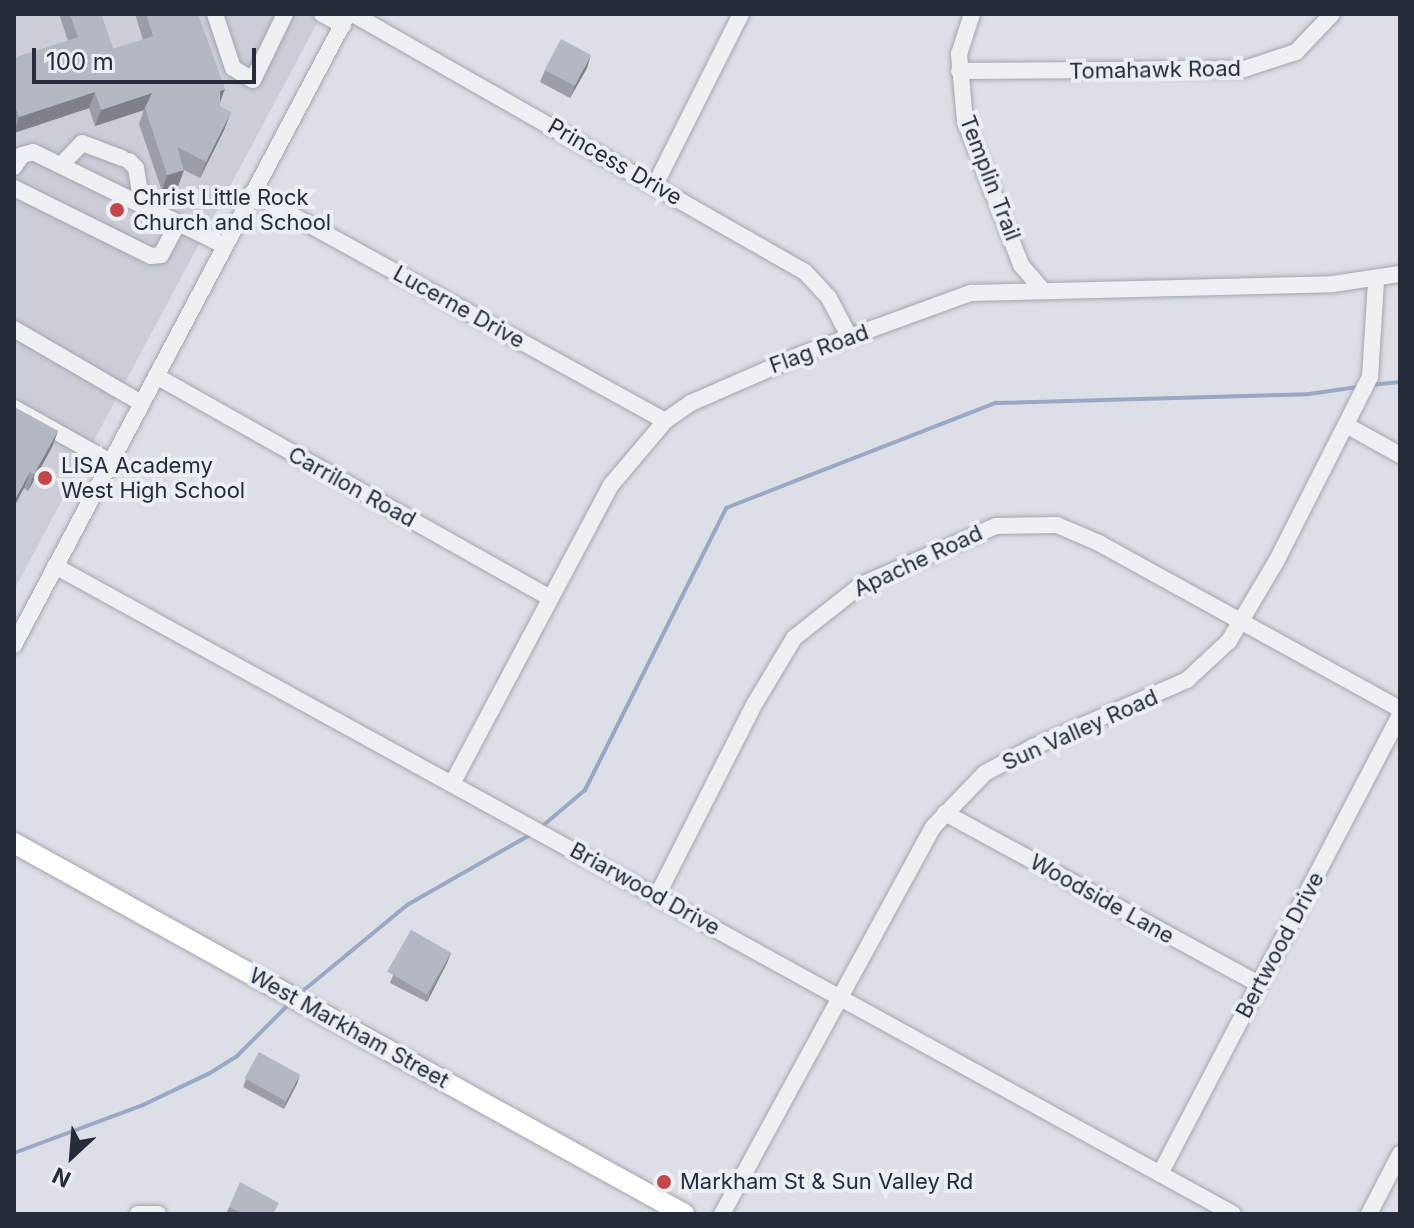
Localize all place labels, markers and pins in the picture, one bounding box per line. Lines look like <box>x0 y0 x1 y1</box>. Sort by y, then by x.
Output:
place label: Christ Little Rock Church and School <box>133 184 331 236</box>
marker: Christ Little Rock Church and School <box>108 201 126 219</box>
place label: LISA Academy West High School <box>61 452 245 504</box>
marker: LISA Academy West High School <box>36 469 54 487</box>
place label: Markham St & Sun Valley Rd <box>680 1169 973 1195</box>
marker: Markham St & Sun Valley Rd <box>655 1173 673 1191</box>

